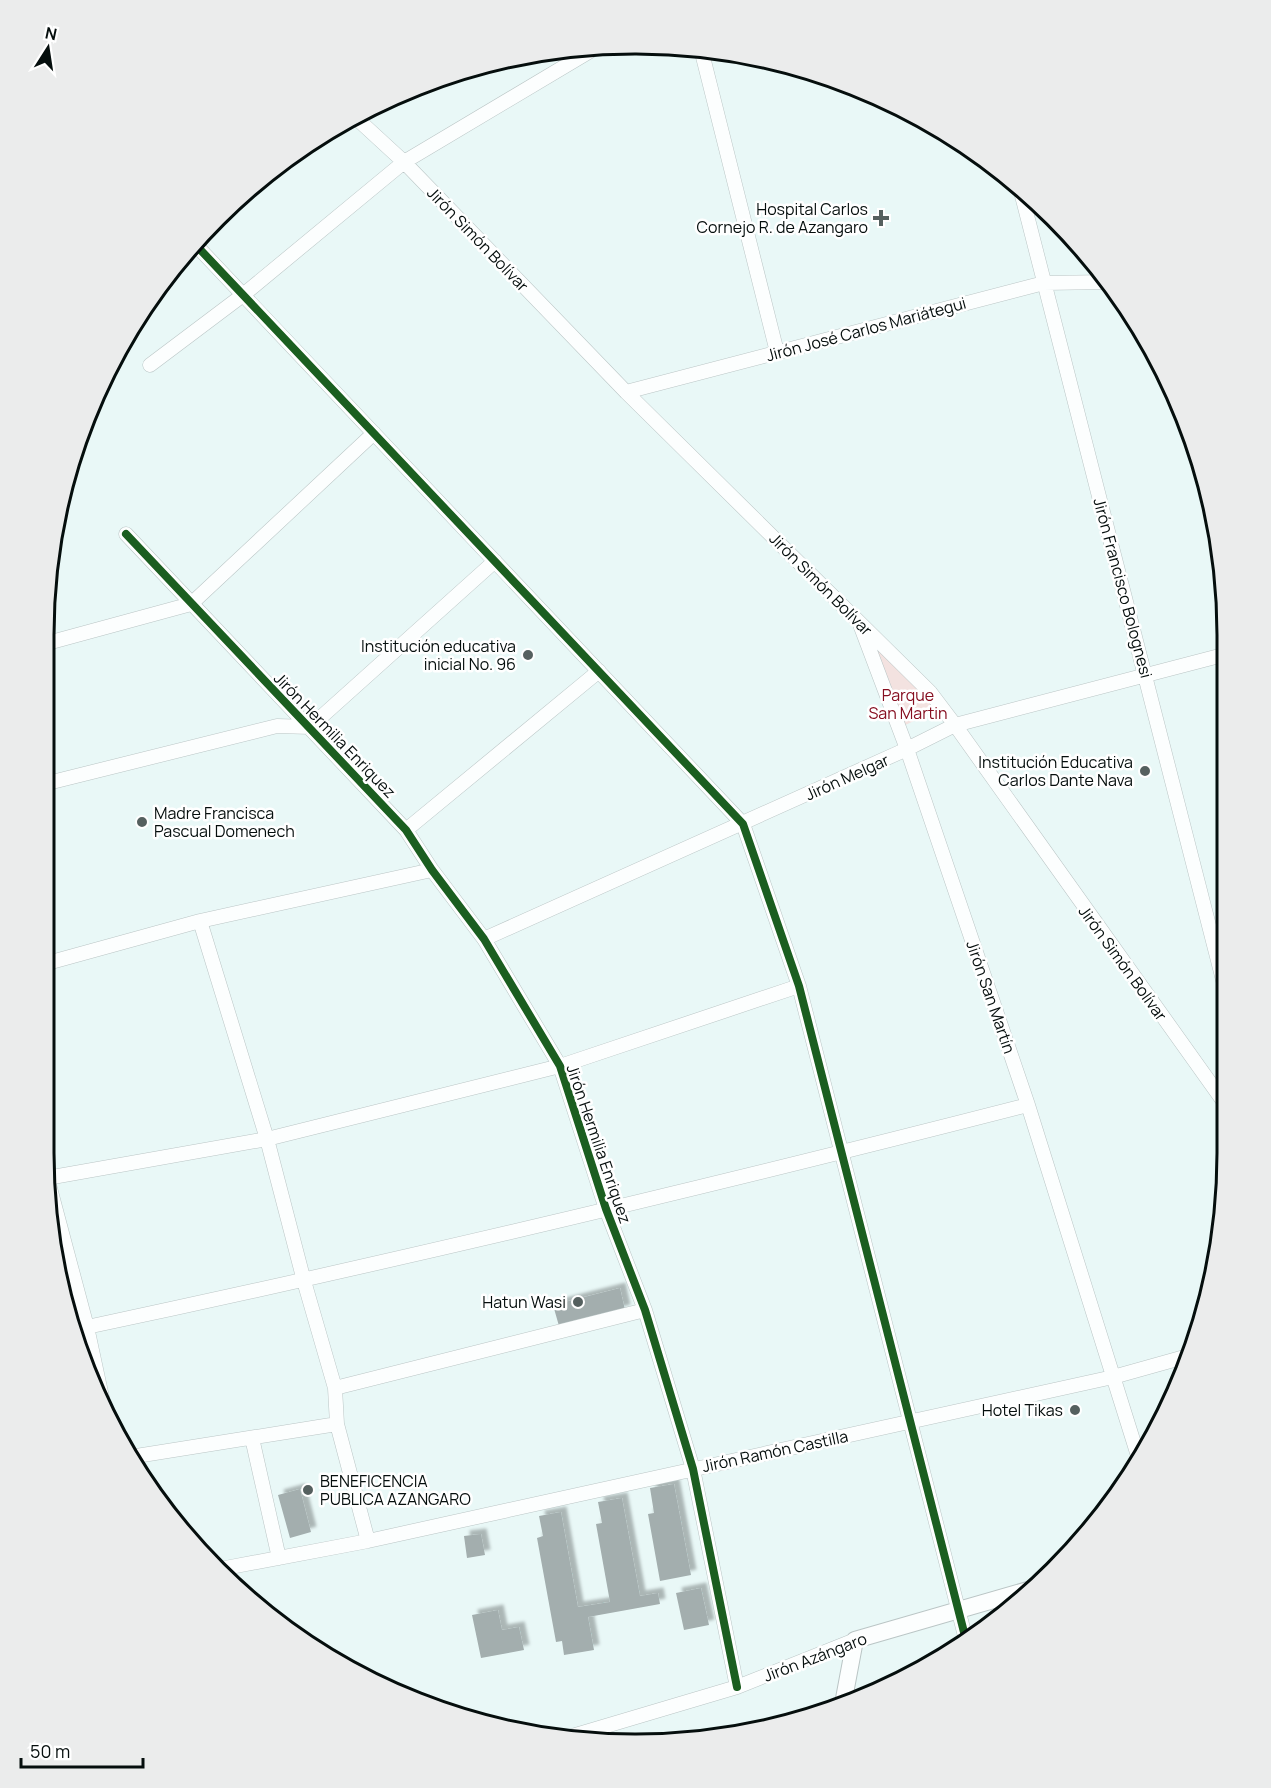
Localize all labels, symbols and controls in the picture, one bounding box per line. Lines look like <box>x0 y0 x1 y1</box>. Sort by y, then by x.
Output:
north arrow <box>18 18 78 78</box>
text: N <box>43 21 59 45</box>
street label: Jirón Simón Bolívar <box>422 182 534 296</box>
place label: Hospital Carlos Cornejo R. de Azangaro <box>697 198 868 238</box>
marker: Hospital Carlos Cornejo R. de Azangaro <box>872 209 890 227</box>
street label: Jirón José Carlos Mariátegui <box>763 292 969 366</box>
street label: Jirón Francisco Bolognesi <box>1088 495 1158 681</box>
street label: Jirón Simón Bolívar <box>765 528 877 640</box>
place label: Institución educativa inicial No. 96 <box>361 635 516 675</box>
marker: Institución educativa inicial No. 96 <box>521 648 535 662</box>
street label: Jirón Hermilia Enriquez <box>269 667 401 803</box>
park label: Parque San Martin <box>868 684 948 724</box>
street label: Jirón Melgar <box>802 749 893 805</box>
place label: Institución Educativa Carlos Dante Nava <box>978 751 1133 791</box>
marker: Institución Educativa Carlos Dante Nava <box>1138 764 1152 778</box>
place label: Madre Francisca Pascual Domenech <box>154 802 295 842</box>
marker: Madre Francisca Pascual Domenech <box>135 815 149 829</box>
street label: Jirón Simón Bolívar <box>1074 901 1172 1025</box>
street label: Jirón San Martín <box>961 938 1021 1056</box>
street label: Jirón Hermilia Enriquez <box>561 1062 637 1226</box>
place label: Hatun Wasi <box>482 1291 566 1313</box>
marker: Hatun Wasi <box>571 1295 585 1309</box>
place label: Hotel Tikas <box>982 1399 1063 1421</box>
marker: Hotel Tikas <box>1068 1403 1082 1417</box>
street label: Jirón Ramón Castilla <box>700 1425 850 1477</box>
place label: BENEFICENCIA PUBLICA AZANGARO <box>320 1470 471 1510</box>
marker: BENEFICENCIA PUBLICA AZANGARO <box>301 1483 315 1497</box>
street label: Jirón Azángaro <box>760 1627 870 1687</box>
scale bar <box>21 1731 142 1769</box>
text: 50 m <box>30 1739 70 1763</box>

